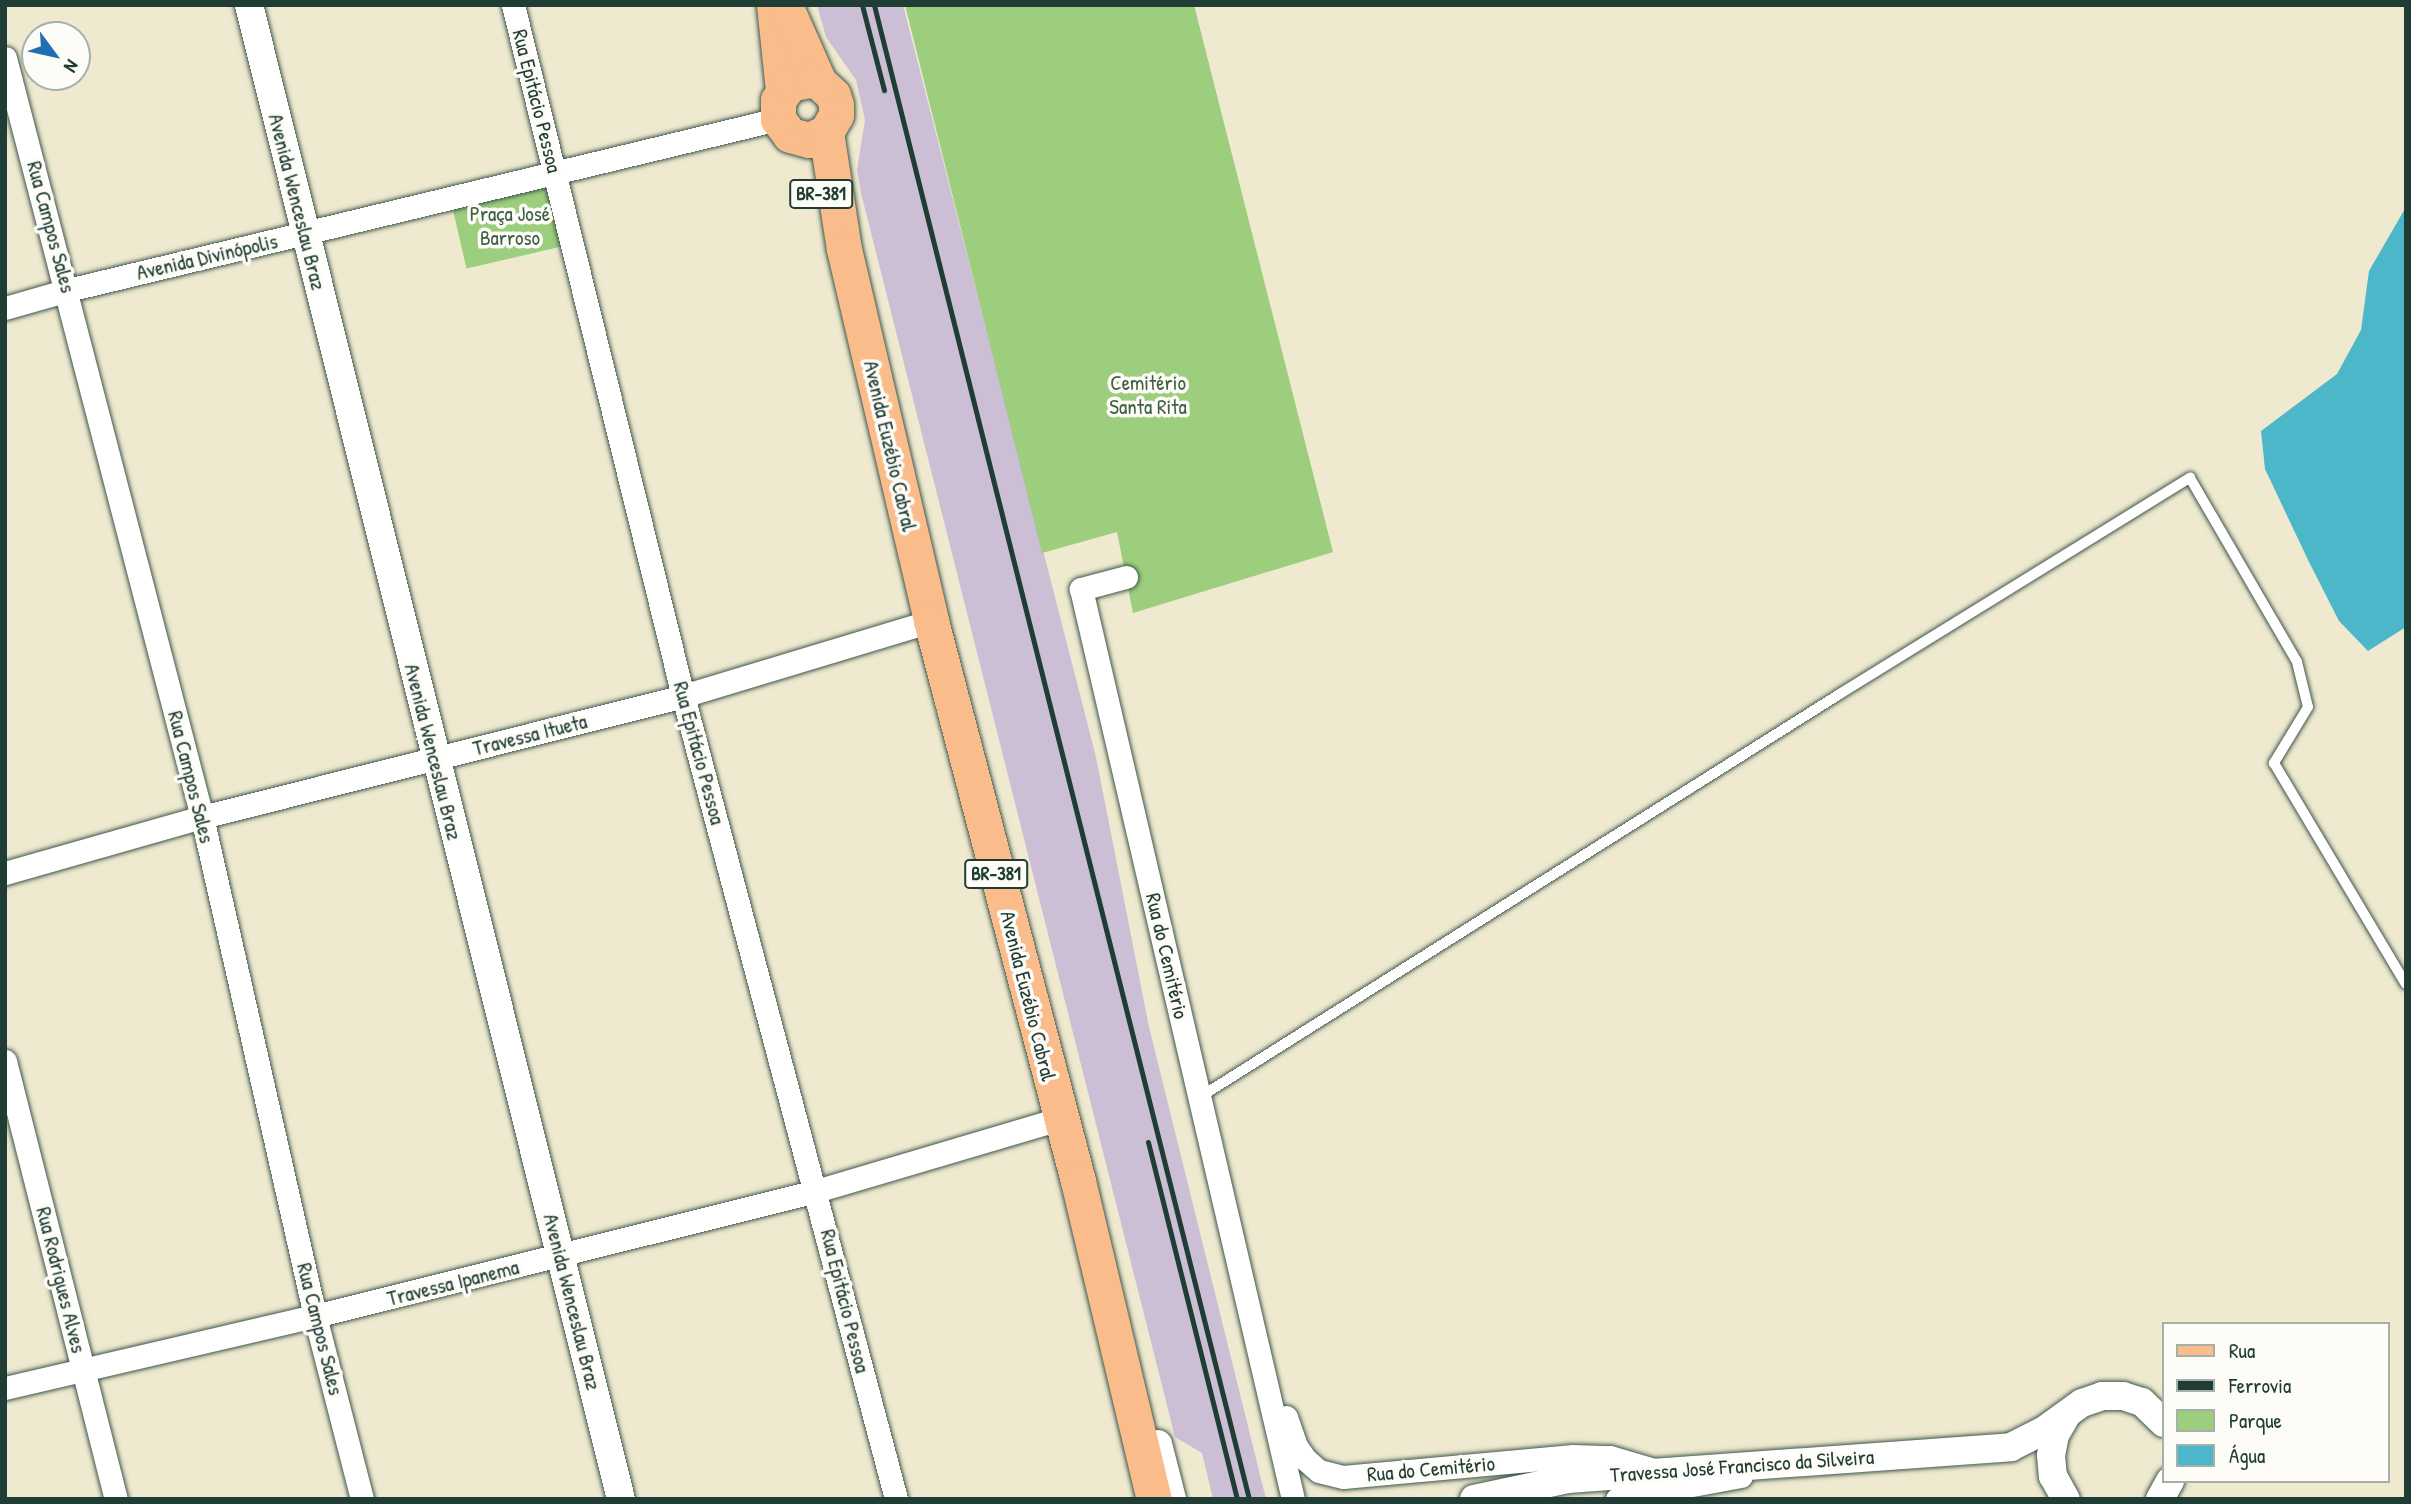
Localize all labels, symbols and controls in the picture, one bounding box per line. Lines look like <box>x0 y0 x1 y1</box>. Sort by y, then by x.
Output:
north arrow <box>21 21 91 91</box>
street label: Rua Epitácio Pessoa <box>507 27 567 175</box>
text: N <box>58 55 86 78</box>
street label: Avenida Wenceslau Braz <box>263 111 331 293</box>
street label: Rua Campos Sales <box>21 158 81 296</box>
road number: BR-381 <box>788 178 854 210</box>
park label: Praça José Barroso <box>470 201 550 251</box>
street label: Avenida Divinópolis <box>134 229 280 285</box>
street label: Avenida Euzébio Cabral <box>858 358 922 534</box>
park label: Cemitério Santa Rita <box>1109 370 1187 420</box>
street label: Avenida Wenceslau Braz <box>399 661 467 843</box>
street label: Rua Epitácio Pessoa <box>668 679 730 827</box>
street label: Rua Campos Sales <box>162 708 220 846</box>
street label: Travessa Itueta <box>470 709 590 761</box>
road number: BR-381 <box>963 859 1029 890</box>
street label: Rua do Cemitério <box>1140 891 1194 1021</box>
street label: Avenida Euzébio Cabral <box>995 908 1061 1084</box>
street label: Rua Rodrigues Alves <box>31 1204 91 1356</box>
street label: Avenida Wenceslau Braz <box>538 1211 606 1393</box>
street label: Rua Epitácio Pessoa <box>815 1227 875 1375</box>
street label: Travessa Ipanema <box>385 1254 521 1312</box>
street label: Rua Campos Sales <box>291 1260 349 1398</box>
legend <box>2162 1322 2390 1483</box>
text: Rua <box>2229 1336 2255 1365</box>
text: Ferrovia <box>2229 1371 2291 1400</box>
text: Parque <box>2229 1406 2282 1435</box>
text: Água <box>2229 1441 2265 1470</box>
street label: Travessa José Francisco da Silveira <box>1609 1444 1875 1488</box>
street label: Rua do Cemitério <box>1366 1451 1496 1487</box>

